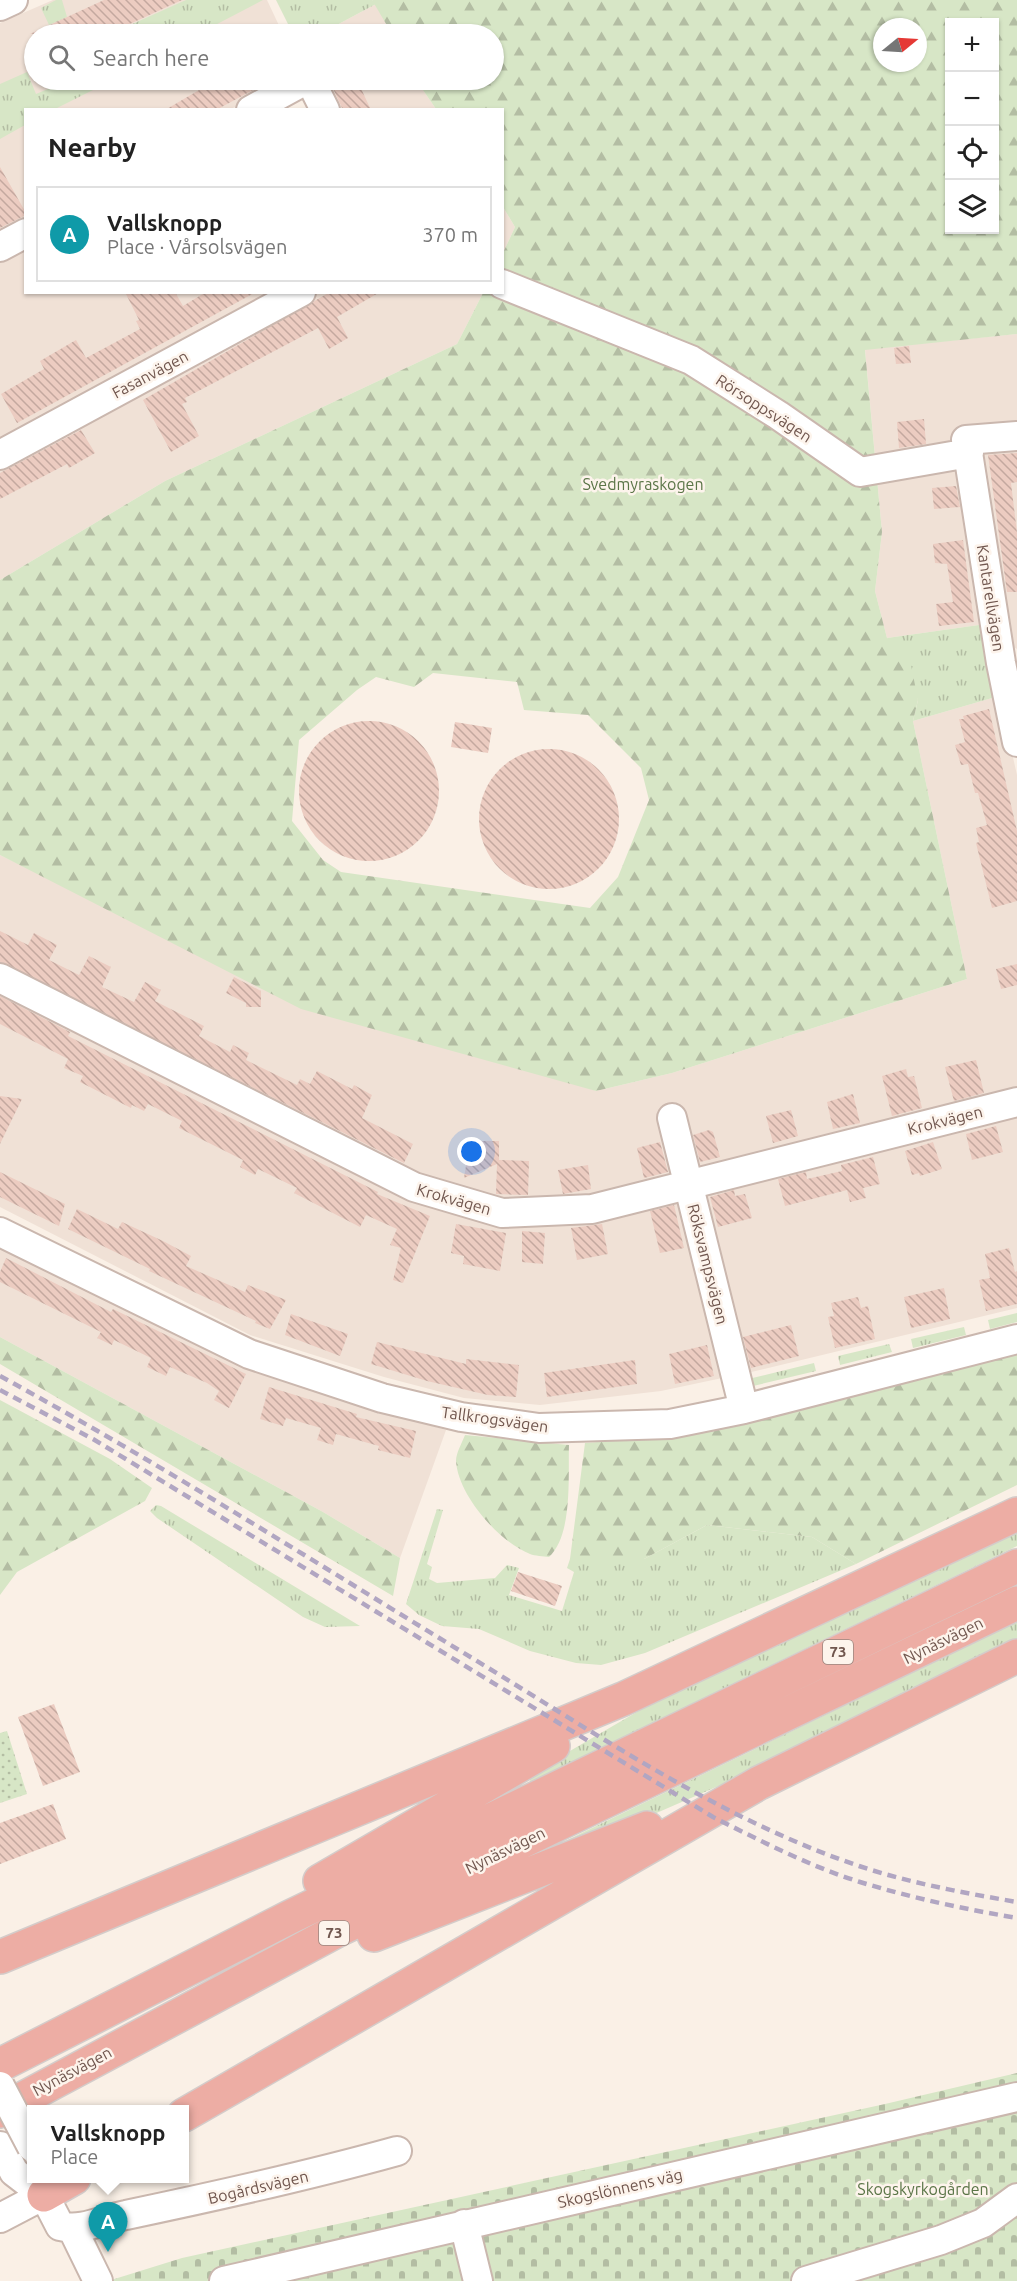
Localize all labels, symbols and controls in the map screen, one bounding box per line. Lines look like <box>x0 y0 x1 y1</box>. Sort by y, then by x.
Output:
north arrow <box>873 18 927 72</box>
map controls <box>945 18 999 234</box>
button: + <box>945 18 999 72</box>
search box <box>24 24 504 90</box>
icon: search <box>45 41 78 74</box>
text: Search here <box>93 45 209 70</box>
button: − <box>945 72 999 126</box>
button: locate <box>945 126 999 180</box>
text: Nearby <box>48 133 136 162</box>
button: layers <box>945 180 999 234</box>
text: Vallsknopp <box>107 210 222 235</box>
text: A <box>62 223 77 246</box>
text: 370 m <box>422 223 478 246</box>
text: Place · Vårsolsvägen <box>107 235 287 258</box>
street label: Fasanvägen <box>109 346 191 402</box>
street label: Rörsoppsvägen <box>713 370 815 446</box>
park label: Svedmyraskogen <box>582 475 704 493</box>
street label: Kantarellvägen <box>974 543 1008 653</box>
street label: Krokvägen <box>906 1102 984 1138</box>
your location <box>457 1137 486 1166</box>
street label: Krokvägen <box>415 1180 493 1218</box>
street label: Röksvampsvägen <box>684 1202 732 1326</box>
street label: Tallkrogsvägen <box>440 1403 550 1435</box>
street label: Nynäsvägen <box>900 1613 986 1667</box>
road number: 73 <box>823 1640 853 1664</box>
street label: Nynäsvägen <box>462 1823 548 1877</box>
road number: 73 <box>319 1921 349 1945</box>
street label: Nynäsvägen <box>30 2043 114 2099</box>
popup <box>27 2105 189 2183</box>
text: Vallsknopp <box>50 2120 166 2145</box>
text: Place <box>50 2145 98 2168</box>
street label: Skogslönnens väg <box>556 2165 684 2211</box>
street label: Bogårdsvägen <box>206 2167 310 2207</box>
park label: Skogskyrkogården <box>857 2180 989 2198</box>
pin: A <box>88 2202 128 2252</box>

